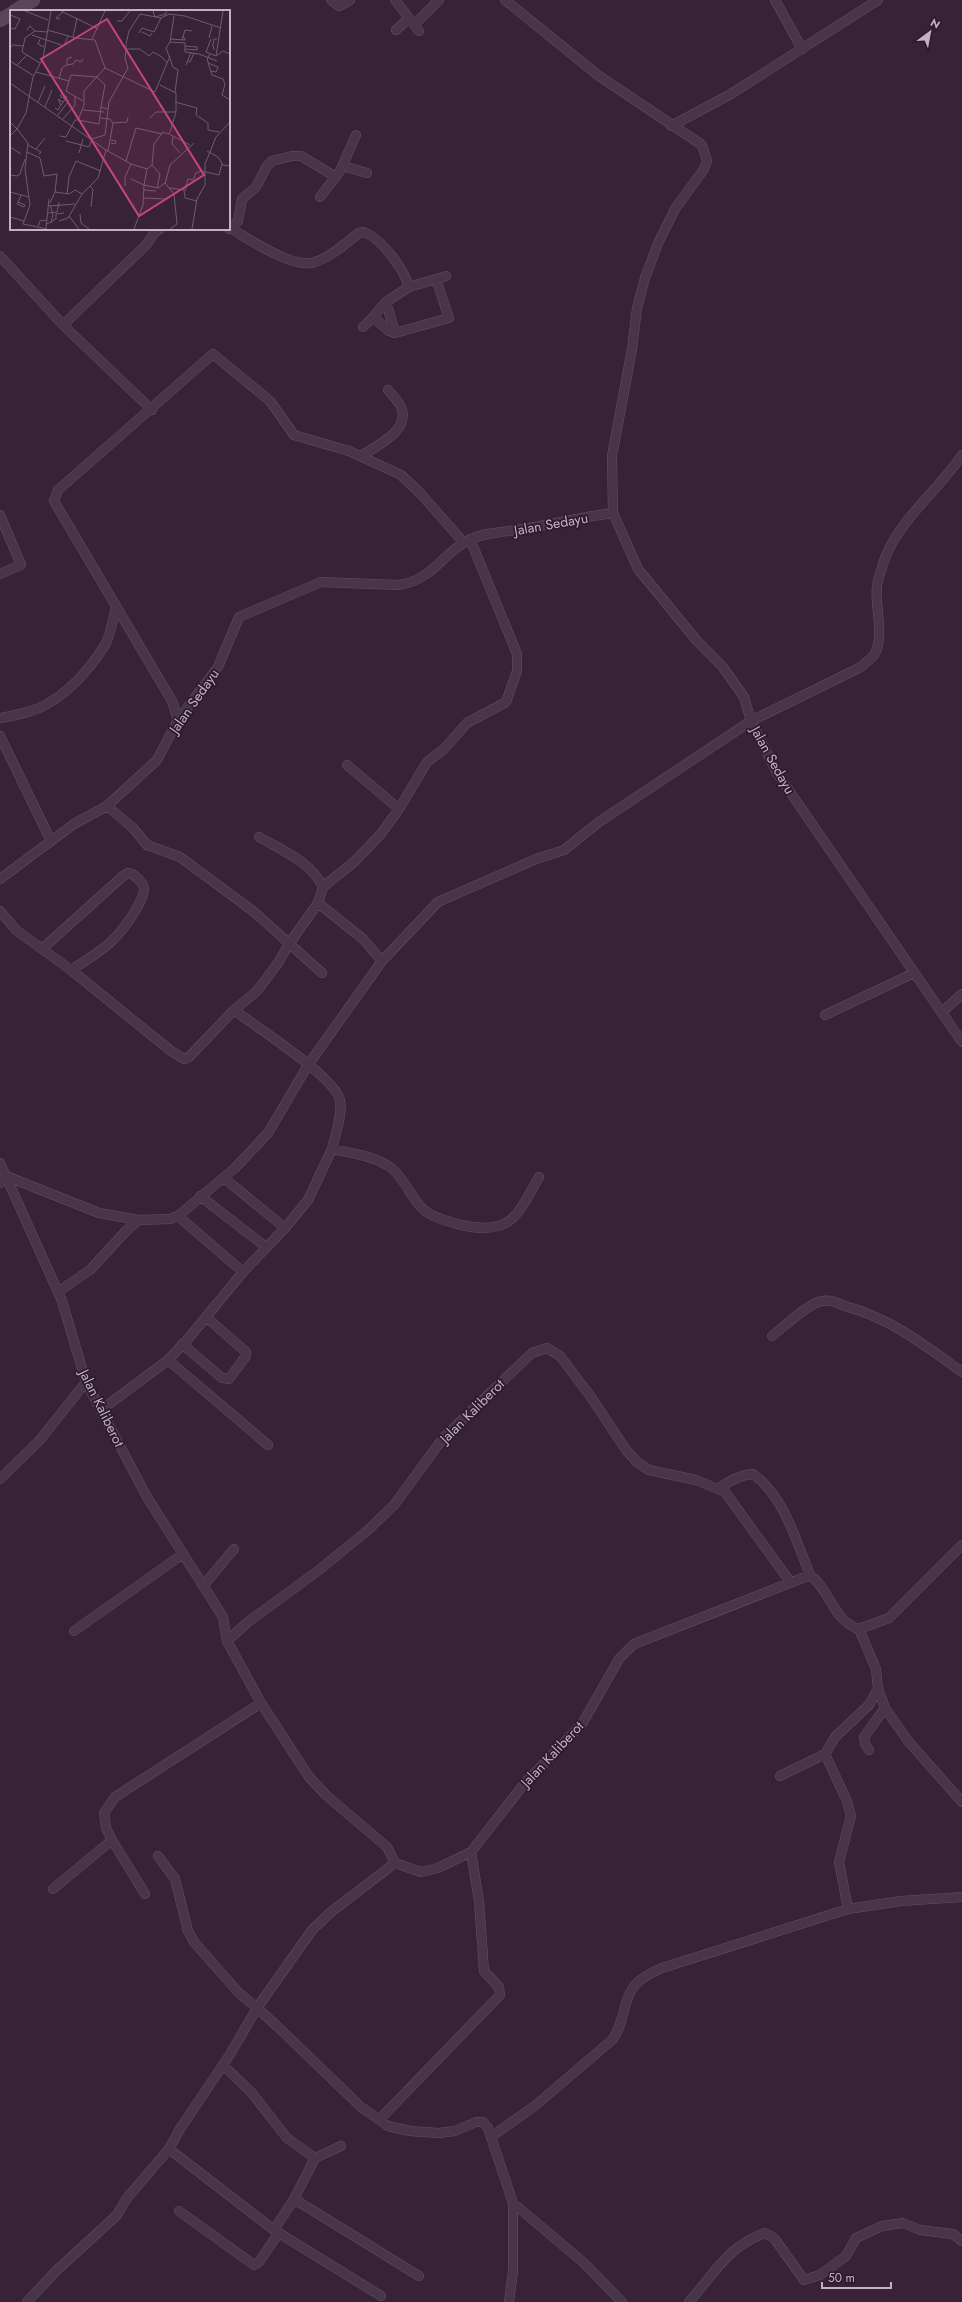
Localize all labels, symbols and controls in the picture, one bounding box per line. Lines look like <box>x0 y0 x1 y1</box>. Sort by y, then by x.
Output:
inset map <box>10 10 230 230</box>
north arrow <box>910 12 950 52</box>
text: N <box>927 14 943 33</box>
street label: Jalan Sedayu <box>511 508 589 541</box>
street label: Jalan Sedayu <box>163 665 224 739</box>
street label: Jalan Sedayu <box>745 721 800 797</box>
street label: Jalan Kaliberot <box>74 1364 130 1451</box>
street label: Jalan Kaliberot <box>434 1374 509 1449</box>
street label: Jalan Kaliberot <box>515 1716 588 1793</box>
scale bar <box>822 2264 891 2290</box>
text: 50 m <box>828 2269 855 2287</box>

